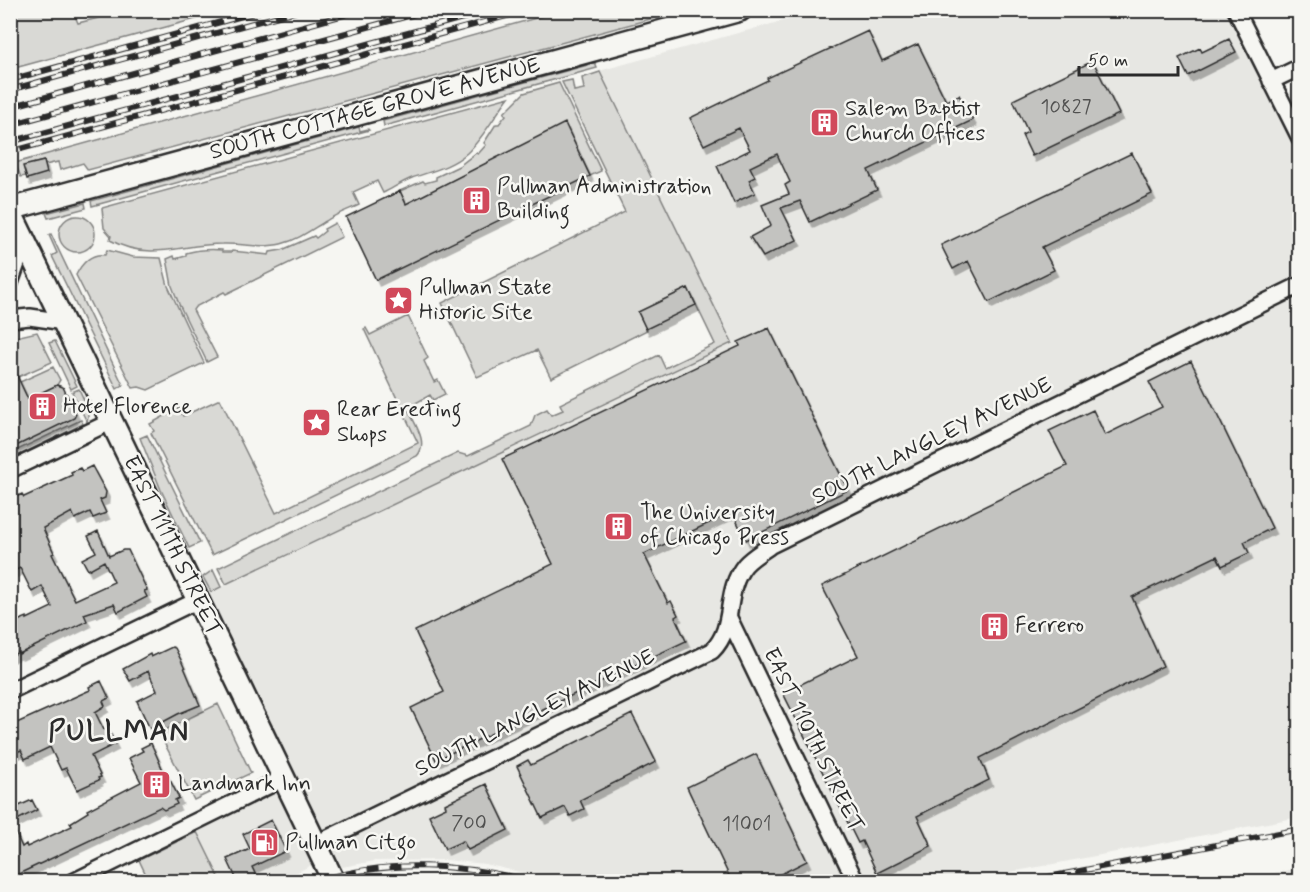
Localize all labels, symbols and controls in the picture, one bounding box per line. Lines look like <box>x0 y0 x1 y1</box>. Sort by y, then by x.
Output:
scale bar <box>1079 39 1178 77</box>
text: 50 m <box>1088 49 1128 73</box>
street label: SOUTH COTTAGE GROVE AVENUE <box>207 51 544 167</box>
house number: 10827 <box>1040 94 1092 121</box>
place label: Salem Baptist Church Offices <box>845 95 985 148</box>
building icon: Salem Baptist Church Offices <box>808 106 840 138</box>
place label: Pullman Administration Building <box>497 173 712 229</box>
building icon: Pullman Administration Building <box>460 184 492 216</box>
place label: Pullman State Historic Site <box>419 274 552 327</box>
place icon: Pullman State Historic Site <box>382 285 414 317</box>
street label: SOUTH LANGLEY AVENUE <box>807 371 1057 511</box>
building icon: Hotel Florence <box>26 391 58 423</box>
place label: Hotel Florence <box>63 393 192 421</box>
place label: Rear Erecting Shops <box>337 396 462 449</box>
place icon: Rear Erecting Shops <box>300 407 332 439</box>
street label: EAST 111TH STREET <box>116 451 228 641</box>
place label: The University of Chicago Press <box>640 499 789 555</box>
building icon: The University of Chicago Press <box>603 510 635 542</box>
building icon: Ferrero <box>978 610 1010 642</box>
place label: Ferrero <box>1015 612 1084 640</box>
street label: SOUTH LANGLEY AVENUE <box>410 643 660 783</box>
street label: EAST 110TH STREET <box>756 643 870 837</box>
district label: PULLMAN <box>48 714 190 751</box>
building icon: Landmark Inn <box>141 768 173 800</box>
place label: Landmark Inn <box>178 770 311 798</box>
house number: 700 <box>451 810 487 837</box>
house number: 11001 <box>722 811 772 838</box>
fuel station icon: Pullman Citgo <box>248 827 280 859</box>
place label: Pullman Citgo <box>285 829 416 860</box>

